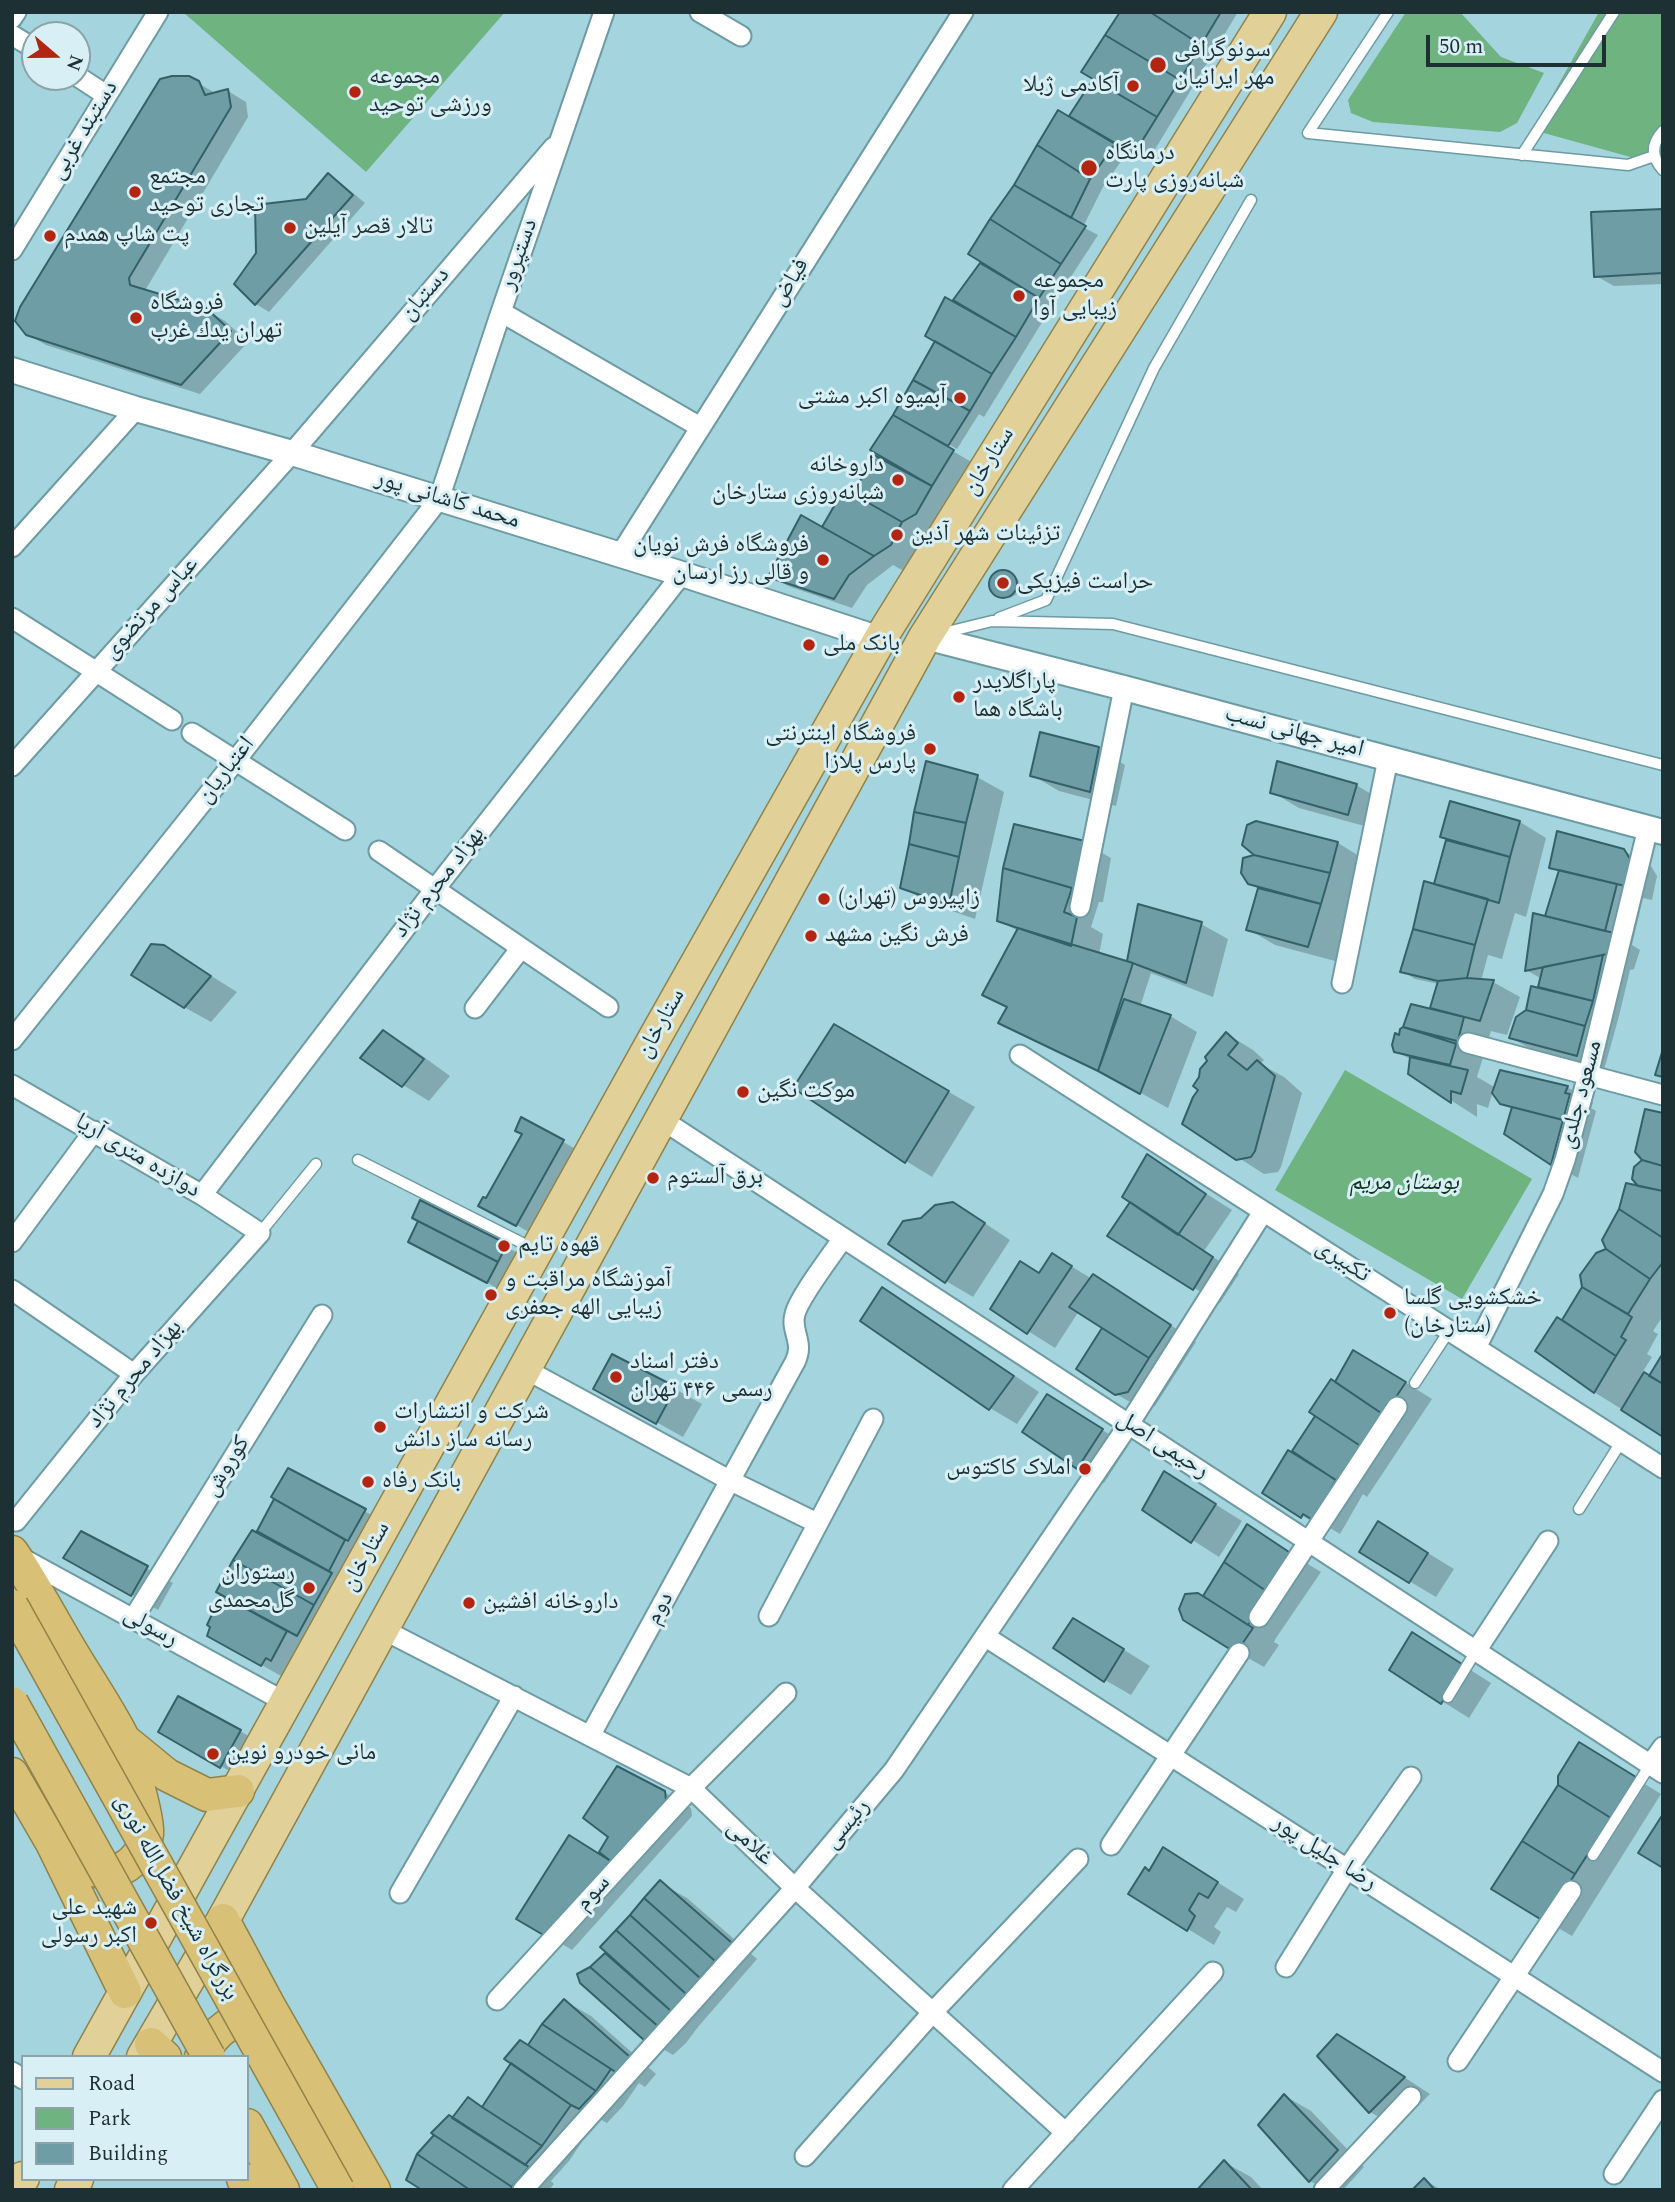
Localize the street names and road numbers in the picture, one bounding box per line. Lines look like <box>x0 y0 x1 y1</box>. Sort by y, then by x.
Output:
street label: دستبند غربی <box>44 76 126 186</box>
street label: دستپرور <box>494 216 546 294</box>
street label: فیاض <box>765 254 817 312</box>
street label: دستبان <box>395 262 457 328</box>
street label: ستارخان <box>958 422 1022 502</box>
street label: محمد کاشانی پور <box>371 465 523 537</box>
street label: عباس مرتضوی <box>98 551 206 667</box>
street label: امیر جهانی نسب <box>1221 701 1367 765</box>
street label: اعتباریان <box>192 732 262 810</box>
street label: بهزاد محرم نژاد <box>388 822 492 944</box>
street label: ستارخان <box>631 984 693 1064</box>
street label: مسعود جلدی <box>1554 1038 1610 1152</box>
street label: دوازده متری آریا <box>69 1108 205 1206</box>
street label: تکبیری <box>1309 1234 1375 1290</box>
street label: بهزاد محرم نژاد <box>82 1315 190 1435</box>
street label: رحیمی اصل <box>1110 1406 1214 1486</box>
street label: کوروش <box>198 1431 258 1503</box>
street label: ستارخان <box>336 1517 398 1597</box>
street label: دوم <box>640 1588 682 1630</box>
street label: رسولی <box>118 1601 182 1655</box>
street label: بزرگراه شیخ فضل‌الله نوری <box>106 1790 244 2006</box>
street label: رئیسی <box>819 1794 877 1856</box>
street label: رضا جلیل پور <box>1266 1810 1382 1898</box>
street label: غلامی <box>720 1815 778 1873</box>
street label: سوم <box>570 1870 618 1918</box>

